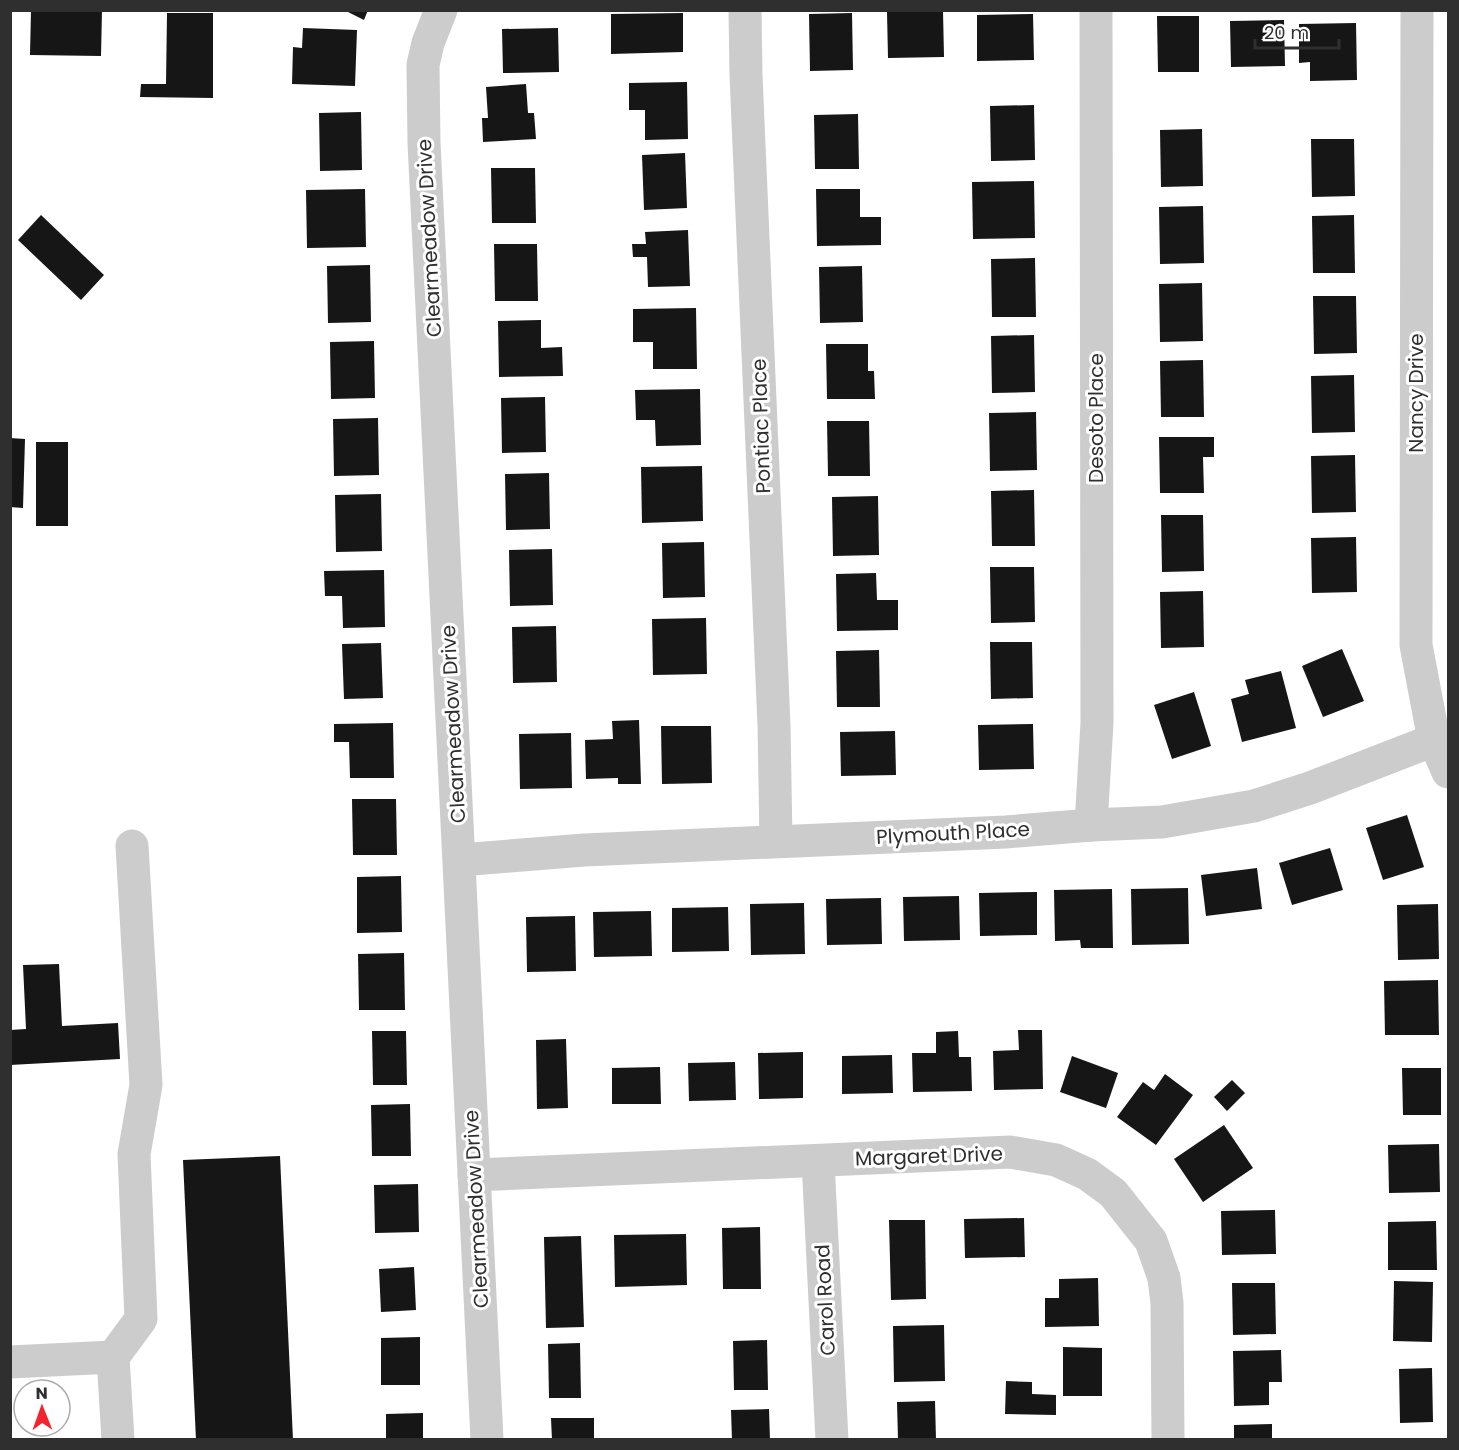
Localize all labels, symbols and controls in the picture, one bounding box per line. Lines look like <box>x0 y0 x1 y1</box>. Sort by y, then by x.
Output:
scale bar <box>1255 12 1339 50</box>
text: 20 m <box>1264 20 1309 45</box>
street label: Clearmeadow Drive <box>410 138 448 338</box>
street label: Nancy Drive <box>1402 333 1430 453</box>
street label: Desoto Place <box>1082 353 1110 483</box>
street label: Pontiac Place <box>745 358 777 494</box>
street label: Clearmeadow Drive <box>434 624 472 824</box>
street label: Plymouth Place <box>875 815 1031 851</box>
street label: Clearmeadow Drive <box>457 1109 495 1309</box>
street label: Margaret Drive <box>855 1139 1003 1173</box>
street label: Carol Road <box>808 1244 842 1356</box>
north arrow <box>12 1378 72 1438</box>
text: N <box>36 1382 48 1405</box>

